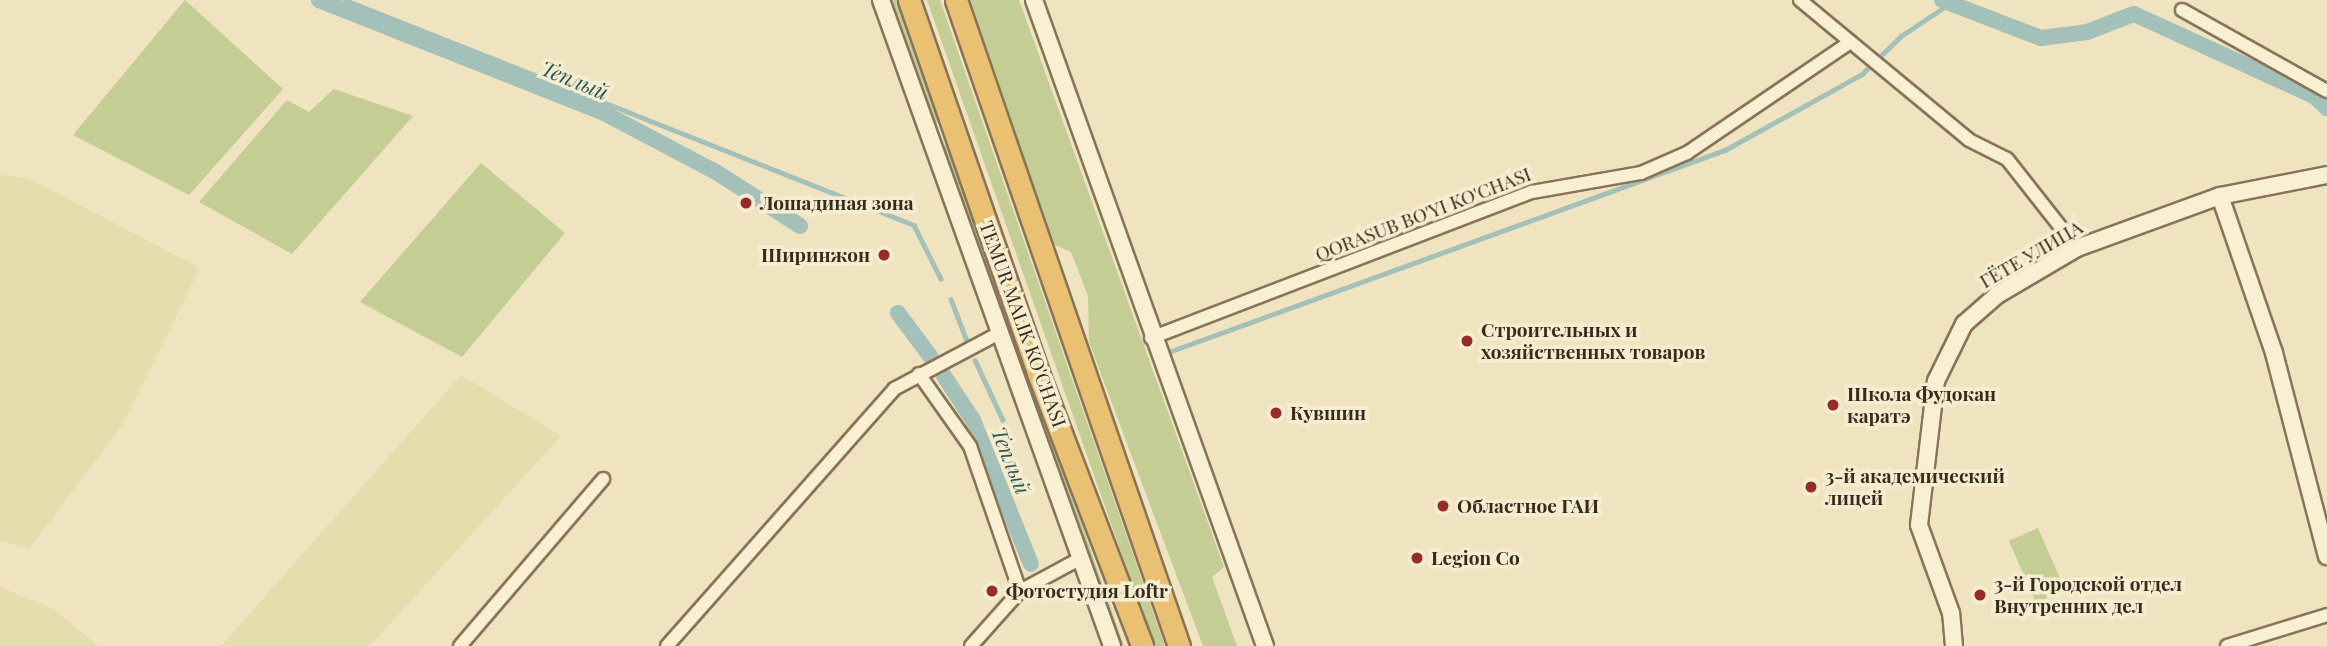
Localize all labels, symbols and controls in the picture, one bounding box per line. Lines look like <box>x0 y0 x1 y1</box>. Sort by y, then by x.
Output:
water label: Теплый <box>538 54 612 104</box>
street label: QORASUB BO'YI KO'CHASI <box>1312 162 1534 266</box>
place label: Лошадиная зона <box>760 192 914 214</box>
marker: Лошадиная зона <box>738 195 754 211</box>
street label: ГЁТЕ УЛИЦА <box>1976 215 2086 293</box>
street label: TEMUR MALIK KO'CHASI <box>975 218 1071 430</box>
place label: Ширинжон <box>761 244 870 266</box>
marker: Ширинжон <box>876 247 892 263</box>
place label: Строительных и хозяйственных товаров <box>1481 319 1705 363</box>
marker: Строительных и хозяйственных товаров <box>1459 333 1475 349</box>
place label: Школа Фудокан каратэ <box>1847 383 1996 427</box>
marker: Школа Фудокан каратэ <box>1825 397 1841 413</box>
place label: Кувшин <box>1290 402 1366 424</box>
marker: Кувшин <box>1268 405 1284 421</box>
water label: Теплый <box>987 423 1037 497</box>
place label: 3-й академический лицей <box>1825 465 2005 509</box>
marker: 3-й академический лицей <box>1803 479 1819 495</box>
place label: Областное ГАИ <box>1457 495 1599 517</box>
marker: Областное ГАИ <box>1435 498 1451 514</box>
place label: Legion Co <box>1431 547 1520 569</box>
marker: Legion Co <box>1409 550 1425 566</box>
place label: 3-й Городской отдел Внутренних дел <box>1994 573 2182 617</box>
place label: Фотостудия Loftr <box>1006 580 1168 602</box>
marker: Фотостудия Loftr <box>984 583 1000 599</box>
marker: 3-й Городской отдел Внутренних дел <box>1972 587 1988 603</box>

